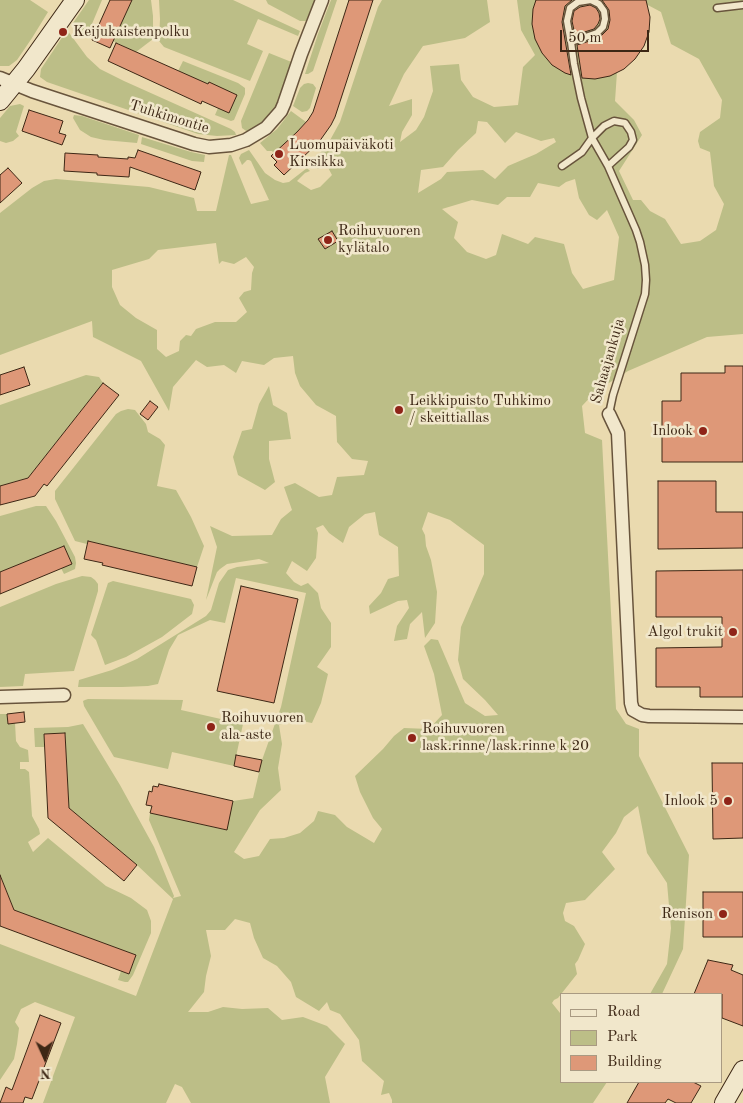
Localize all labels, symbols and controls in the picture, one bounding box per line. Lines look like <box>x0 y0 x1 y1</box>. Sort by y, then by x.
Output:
scale bar <box>563 20 652 52</box>
place label: Keijukaistenpolku <box>73 23 189 41</box>
marker: Keijukaistenpolku <box>57 26 69 38</box>
text: 50 m <box>568 31 602 46</box>
street label: Tuhkimontie <box>127 96 211 138</box>
place label: Luomupäiväkoti Kirsikka <box>289 136 394 171</box>
marker: Luomupäiväkoti Kirsikka <box>273 148 285 160</box>
place label: Roihuvuoren kylätalo <box>338 222 421 257</box>
marker: Roihuvuoren kylätalo <box>322 234 334 246</box>
street label: Sahaajankuja <box>587 316 629 406</box>
place label: Leikkipuisto Tuhkimo / skeittiallas <box>409 392 551 427</box>
marker: Leikkipuisto Tuhkimo / skeittiallas <box>393 404 405 416</box>
place label: Inlook <box>652 422 693 440</box>
marker: Inlook <box>697 425 709 437</box>
place label: Algol trukit <box>647 623 723 641</box>
marker: Algol trukit <box>727 626 739 638</box>
place label: Roihuvuoren ala-aste <box>221 709 304 744</box>
place label: Roihuvuoren lask.rinne/lask.rinne k 20 <box>422 720 589 755</box>
marker: Roihuvuoren ala-aste <box>205 721 217 733</box>
marker: Roihuvuoren lask.rinne/lask.rinne k 20 <box>406 732 418 744</box>
place label: Inlook 5 <box>664 792 718 810</box>
marker: Inlook 5 <box>722 795 734 807</box>
place label: Renison <box>661 905 713 923</box>
marker: Renison <box>717 908 729 920</box>
legend <box>560 993 723 1083</box>
text: Road <box>607 1005 640 1020</box>
text: Park <box>607 1030 638 1045</box>
north arrow <box>20 1033 70 1083</box>
text: Building <box>607 1055 662 1070</box>
text: N <box>40 1066 51 1080</box>

